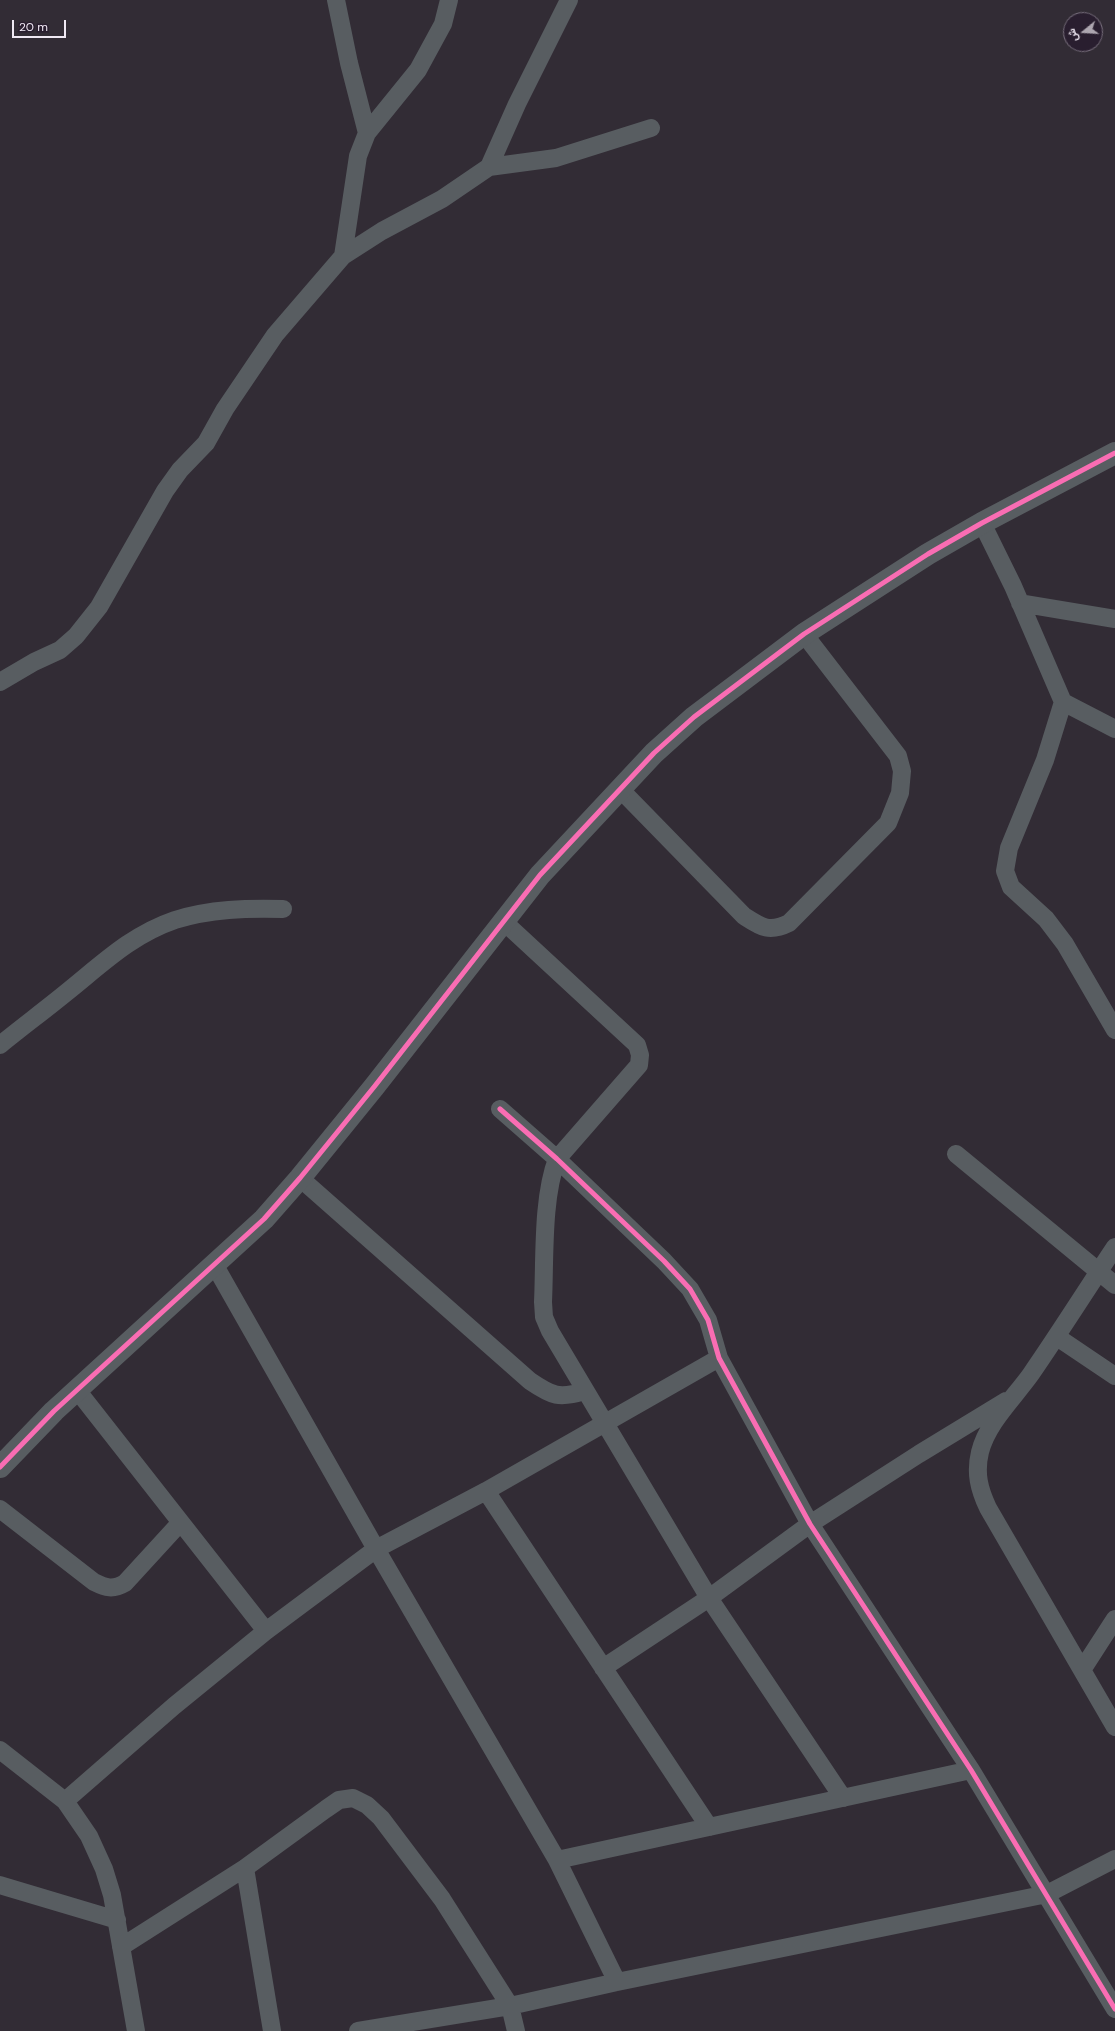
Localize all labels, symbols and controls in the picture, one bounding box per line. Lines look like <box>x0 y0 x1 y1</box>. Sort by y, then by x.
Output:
scale bar <box>14 12 68 38</box>
north arrow <box>1063 12 1103 52</box>
text: 20 m <box>19 19 48 35</box>
text: ش <box>1064 27 1081 44</box>

